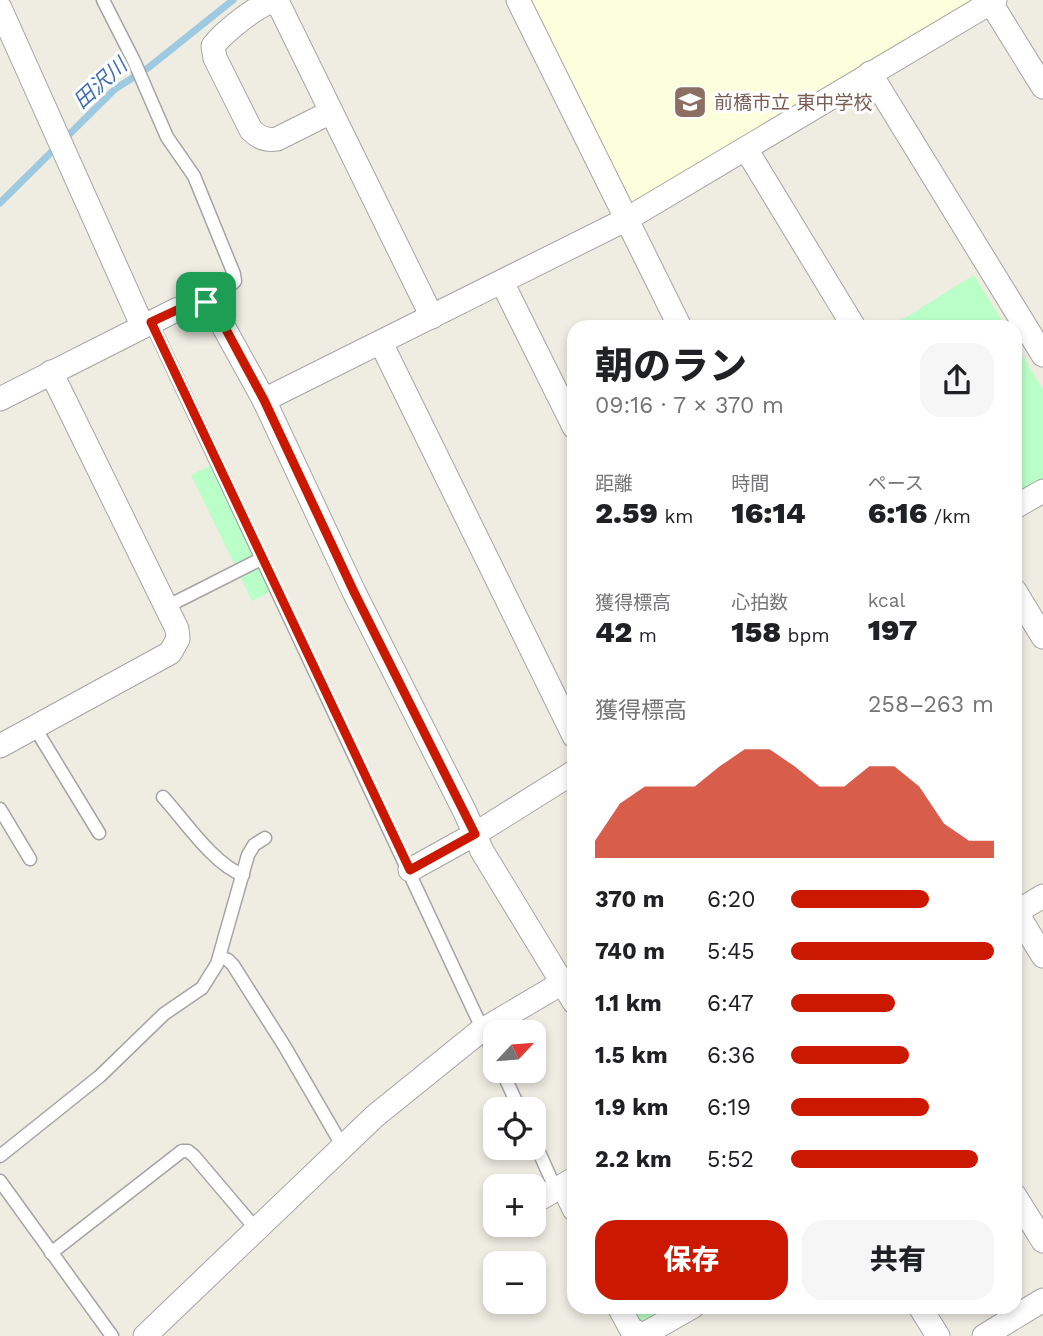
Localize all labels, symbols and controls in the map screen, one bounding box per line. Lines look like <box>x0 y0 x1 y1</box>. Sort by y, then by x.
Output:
water label: 田沢川 <box>68 51 133 113</box>
school or university icon: 前橋市立 東中学校 <box>671 83 709 121</box>
place label: 前橋市立 東中学校 <box>714 91 872 114</box>
pin <box>176 272 236 332</box>
icon: arrive <box>187 283 225 321</box>
button: share <box>920 343 994 417</box>
text: 朝のラン <box>595 344 747 388</box>
text: 09:16 · 7 × 370 m <box>595 392 784 419</box>
text: 距離 <box>595 472 633 495</box>
text: 時間 <box>731 472 769 495</box>
text: ペース <box>868 472 924 495</box>
text: 2.59 <box>595 495 658 530</box>
text: 16:14 <box>731 495 806 530</box>
text: 6:16 <box>868 495 927 530</box>
text: km <box>658 505 693 528</box>
text: /km <box>927 505 971 528</box>
text: kcal <box>868 589 905 612</box>
text: 獲得標高 <box>595 591 671 614</box>
text: 心拍数 <box>731 591 788 614</box>
text: 197 <box>868 612 917 647</box>
text: 42 <box>595 614 632 649</box>
text: 158 <box>731 614 781 649</box>
text: m <box>632 624 657 647</box>
text: bpm <box>781 624 830 647</box>
text: 258–263 m <box>868 691 994 718</box>
text: 獲得標高 <box>595 697 687 724</box>
text: 370 m <box>595 886 664 913</box>
text: 6:20 <box>707 886 756 913</box>
text: 740 m <box>595 938 665 965</box>
text: 5:45 <box>707 938 755 965</box>
text: 1.1 km <box>595 990 662 1017</box>
text: 6:47 <box>707 990 754 1017</box>
north arrow <box>483 1020 546 1083</box>
map controls <box>483 1020 546 1314</box>
text: 1.5 km <box>595 1042 668 1069</box>
text: 6:36 <box>707 1042 755 1069</box>
text: 1.9 km <box>595 1094 668 1121</box>
text: 6:19 <box>707 1094 751 1121</box>
button: locate <box>483 1097 546 1160</box>
text: 2.2 km <box>595 1146 672 1173</box>
text: 5:52 <box>707 1146 754 1173</box>
button: + <box>483 1174 546 1237</box>
button: 保存 <box>595 1220 788 1300</box>
button: 共有 <box>802 1220 994 1300</box>
button: − <box>483 1251 546 1314</box>

